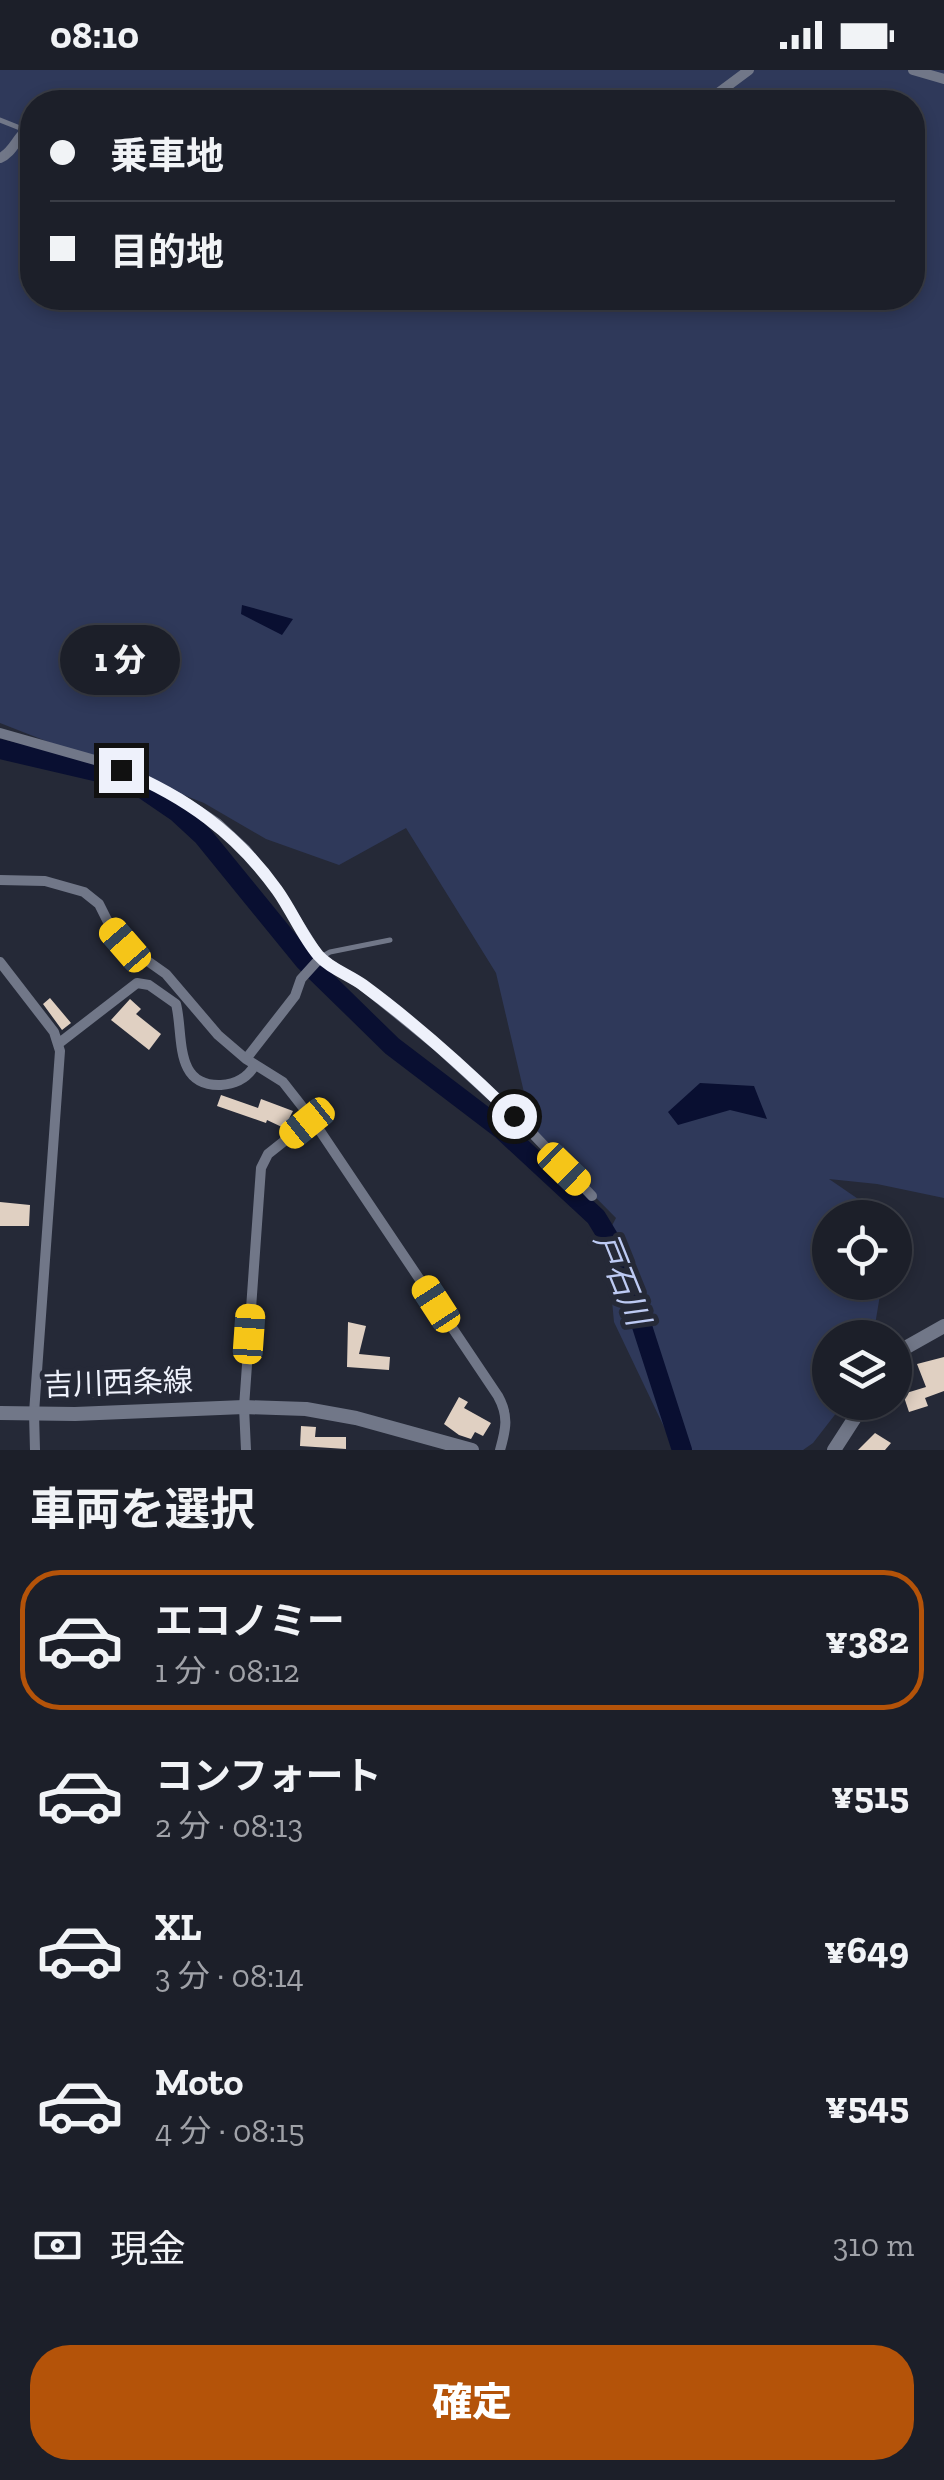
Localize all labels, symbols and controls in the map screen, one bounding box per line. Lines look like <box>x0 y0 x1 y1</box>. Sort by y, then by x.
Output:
text: 08:10 <box>50 12 139 58</box>
text: 乗車地 <box>110 133 224 179</box>
text: 目的地 <box>110 229 224 275</box>
callout: 1 分 <box>61 625 181 695</box>
text: 1 分 <box>95 641 145 679</box>
route end <box>99 748 144 793</box>
car <box>94 913 156 977</box>
car <box>274 1092 340 1154</box>
route start <box>492 1094 537 1139</box>
car <box>532 1137 596 1201</box>
map controls <box>812 1200 912 1420</box>
button: locate <box>812 1200 912 1300</box>
water label: 戸石川 <box>586 1227 659 1333</box>
car <box>407 1271 465 1337</box>
car <box>232 1303 266 1365</box>
button: layers <box>812 1320 912 1420</box>
street label: 吉川西条線 <box>42 1362 194 1404</box>
text: 車両を選択 <box>30 1483 255 1537</box>
icon: car <box>35 1595 125 1685</box>
text: エコノミー <box>155 1598 345 1644</box>
text: ¥382 <box>825 1617 909 1663</box>
text: 1 分 · 08:12 <box>155 1652 300 1690</box>
icon: car <box>35 1750 125 1840</box>
text: コンフォート <box>155 1753 382 1799</box>
text: ¥515 <box>831 1772 909 1818</box>
text: 2 分 · 08:13 <box>155 1807 303 1845</box>
text: XL <box>155 1904 202 1950</box>
icon: car <box>35 1905 125 1995</box>
text: ¥649 <box>824 1927 909 1973</box>
text: 3 分 · 08:14 <box>155 1957 304 1995</box>
text: Moto <box>155 2059 243 2105</box>
icon: car <box>35 2060 125 2150</box>
text: ¥545 <box>825 2082 909 2128</box>
text: 4 分 · 08:15 <box>155 2112 305 2150</box>
icon: cash <box>30 2218 85 2273</box>
text: 現金 <box>110 2226 186 2272</box>
text: 310 m <box>833 2226 914 2264</box>
button: 確定 <box>30 2345 914 2460</box>

